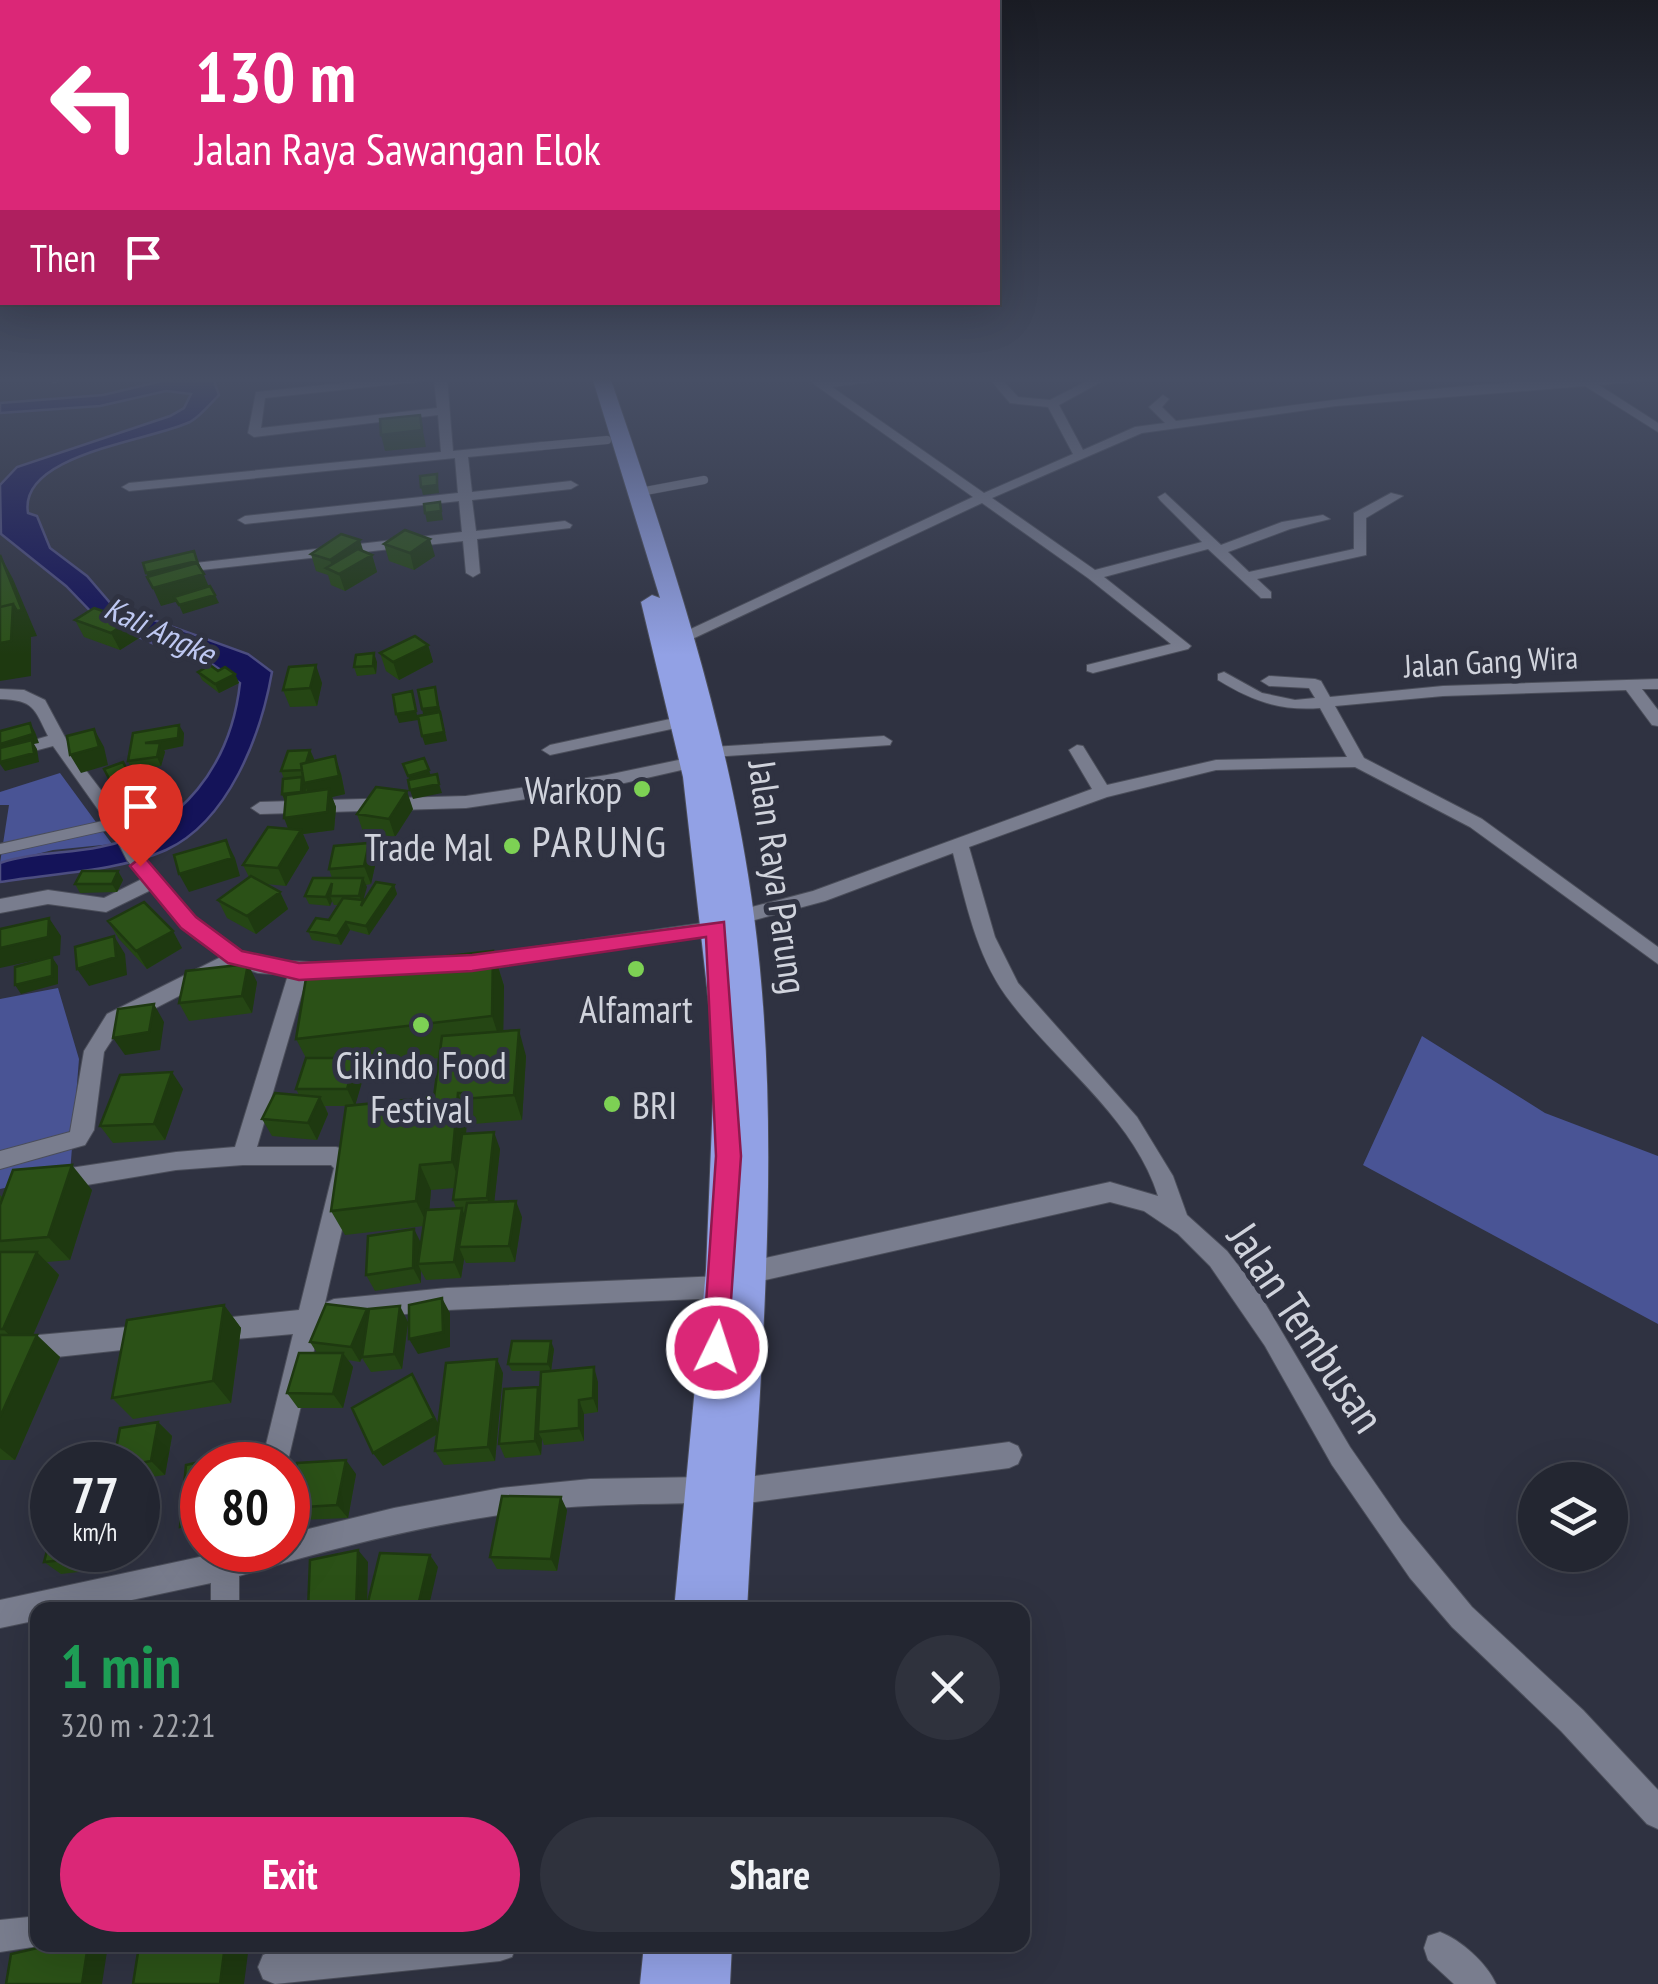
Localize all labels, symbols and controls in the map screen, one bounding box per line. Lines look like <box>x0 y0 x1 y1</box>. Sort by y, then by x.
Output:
text: 130 m <box>195 31 356 121</box>
icon: left <box>30 40 160 170</box>
text: Jalan Raya Sawangan Elok <box>195 119 601 177</box>
icon: arrive <box>116 230 171 285</box>
text: Then <box>30 233 96 282</box>
water label: Kali Angke <box>98 586 223 674</box>
street label: Jalan Gang Wira <box>1402 635 1579 687</box>
street label: Jalan Raya Parung <box>738 756 820 997</box>
pin <box>98 764 183 867</box>
place label: Warkop <box>525 765 622 814</box>
marker: Warkop <box>631 778 653 800</box>
icon: arrive <box>113 779 168 834</box>
district label: PARUNG <box>532 814 668 869</box>
place label: Trade Mal <box>364 822 492 871</box>
marker: Trade Mal <box>501 835 523 857</box>
marker: Alfamart <box>625 958 647 980</box>
place label: Alfamart <box>579 984 693 1033</box>
marker: Cikindo Food Festival <box>410 1014 432 1036</box>
place label: Cikindo Food Festival <box>335 1040 507 1133</box>
place label: BRI <box>632 1080 677 1129</box>
marker: BRI <box>601 1093 623 1115</box>
street label: Jalan Tembusan <box>1215 1209 1398 1443</box>
position arrow <box>665 1296 769 1400</box>
speed limit sign: 80 <box>180 1442 310 1572</box>
text: 77 <box>71 1462 119 1527</box>
map controls <box>1518 1462 1628 1572</box>
button: layers <box>1518 1462 1628 1572</box>
text: km/h <box>73 1516 117 1548</box>
text: 1 min <box>60 1627 181 1705</box>
button: close <box>895 1635 1000 1740</box>
text: 320 m · 22:21 <box>60 1704 215 1746</box>
button: Exit <box>60 1817 520 1932</box>
button: Share <box>540 1817 1000 1932</box>

